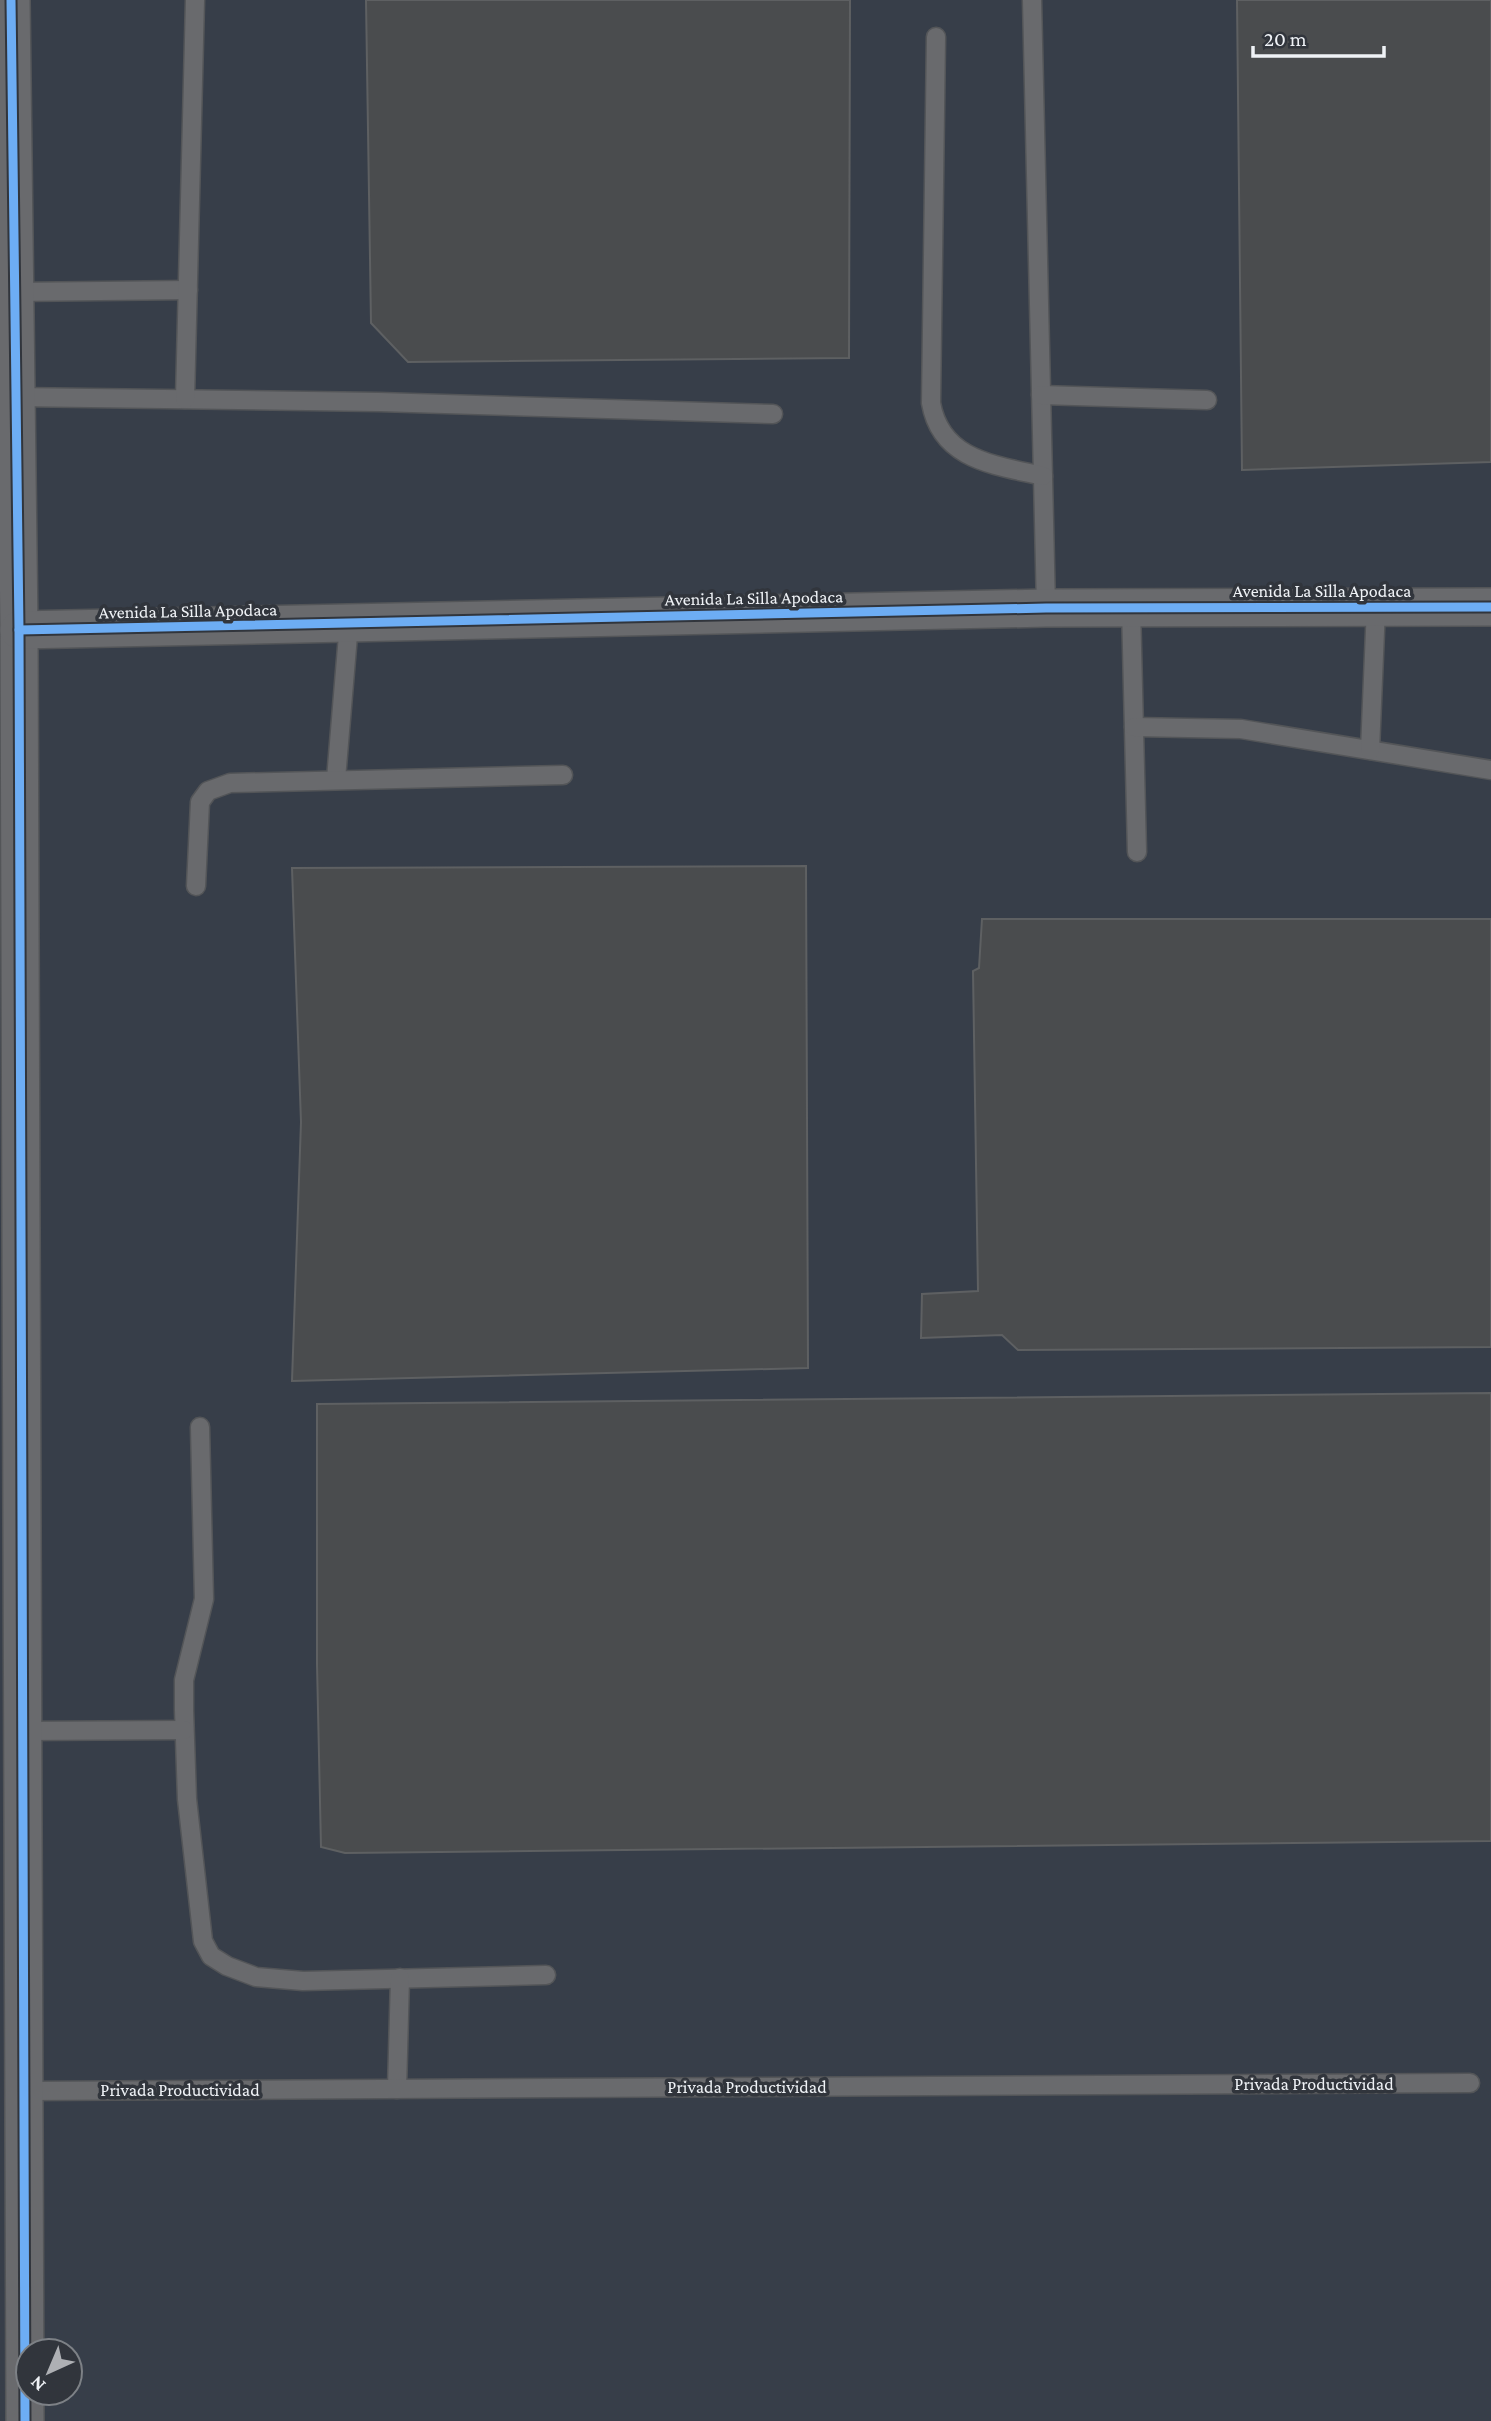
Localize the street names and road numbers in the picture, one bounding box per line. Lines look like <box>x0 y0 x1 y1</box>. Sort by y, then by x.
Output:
street label: Avenida La Silla Apodaca <box>1233 581 1411 601</box>
street label: Avenida La Silla Apodaca <box>665 586 843 610</box>
street label: Avenida La Silla Apodaca <box>99 599 277 623</box>
street label: Privada Productividad <box>1234 2074 1394 2094</box>
street label: Privada Productividad <box>667 2077 827 2097</box>
street label: Privada Productividad <box>100 2080 260 2100</box>

